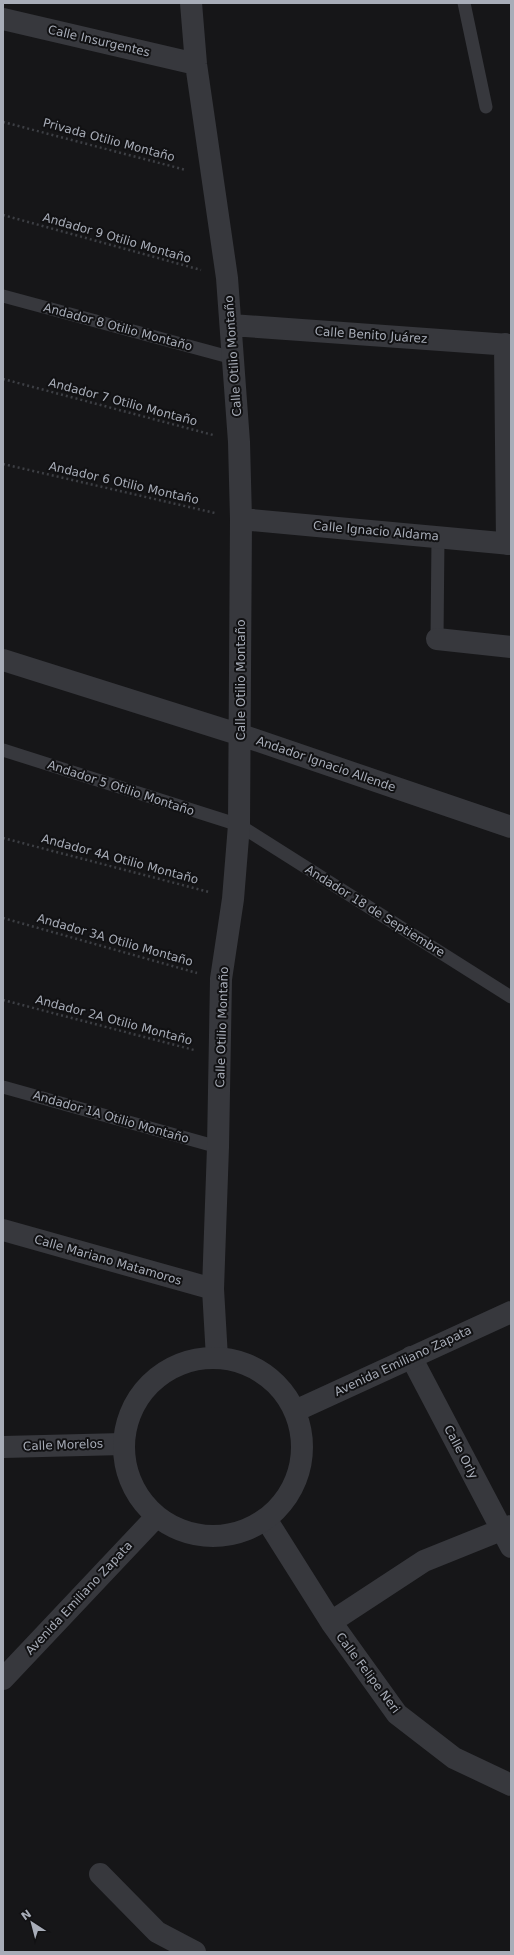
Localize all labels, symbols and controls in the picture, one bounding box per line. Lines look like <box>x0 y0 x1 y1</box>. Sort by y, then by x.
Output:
street label: Calle Insurgentes <box>47 22 151 60</box>
street label: Privada Otilio Montaño <box>41 116 177 164</box>
street label: Andador 9 Otilio Montaño <box>41 210 193 266</box>
street label: Calle Otilio Montaño <box>222 295 244 417</box>
street label: Andador 8 Otilio Montaño <box>42 300 194 354</box>
street label: Calle Benito Juárez <box>314 324 428 346</box>
street label: Andador 7 Otilio Montaño <box>47 375 199 429</box>
street label: Andador 6 Otilio Montaño <box>48 459 200 507</box>
street label: Calle Ignacio Aldama <box>312 519 440 543</box>
street label: Calle Otilio Montaño <box>234 619 248 741</box>
street label: Andador Ignacio Allende <box>254 734 398 794</box>
street label: Andador 5 Otilio Montaño <box>46 758 196 818</box>
street label: Andador 4A Otilio Montaño <box>40 831 200 887</box>
street label: Andador 18 de Septiembre <box>303 862 447 960</box>
street label: Andador 3A Otilio Montaño <box>35 911 195 969</box>
street label: Calle Otilio Montaño <box>213 966 231 1088</box>
street label: Andador 2A Otilio Montaño <box>34 992 194 1048</box>
street label: Andador 1A Otilio Montaño <box>31 1088 191 1146</box>
street label: Calle Mariano Matamoros <box>33 1232 183 1288</box>
street label: Avenida Emiliano Zapata <box>332 1323 474 1399</box>
street label: Calle Orly <box>441 1423 481 1481</box>
street label: Calle Morelos <box>23 1437 103 1453</box>
street label: Avenida Emiliano Zapata <box>23 1538 135 1658</box>
street label: Calle Felipe Neri <box>333 1630 403 1716</box>
north arrow <box>12 1903 52 1943</box>
text: N <box>19 1907 34 1923</box>

